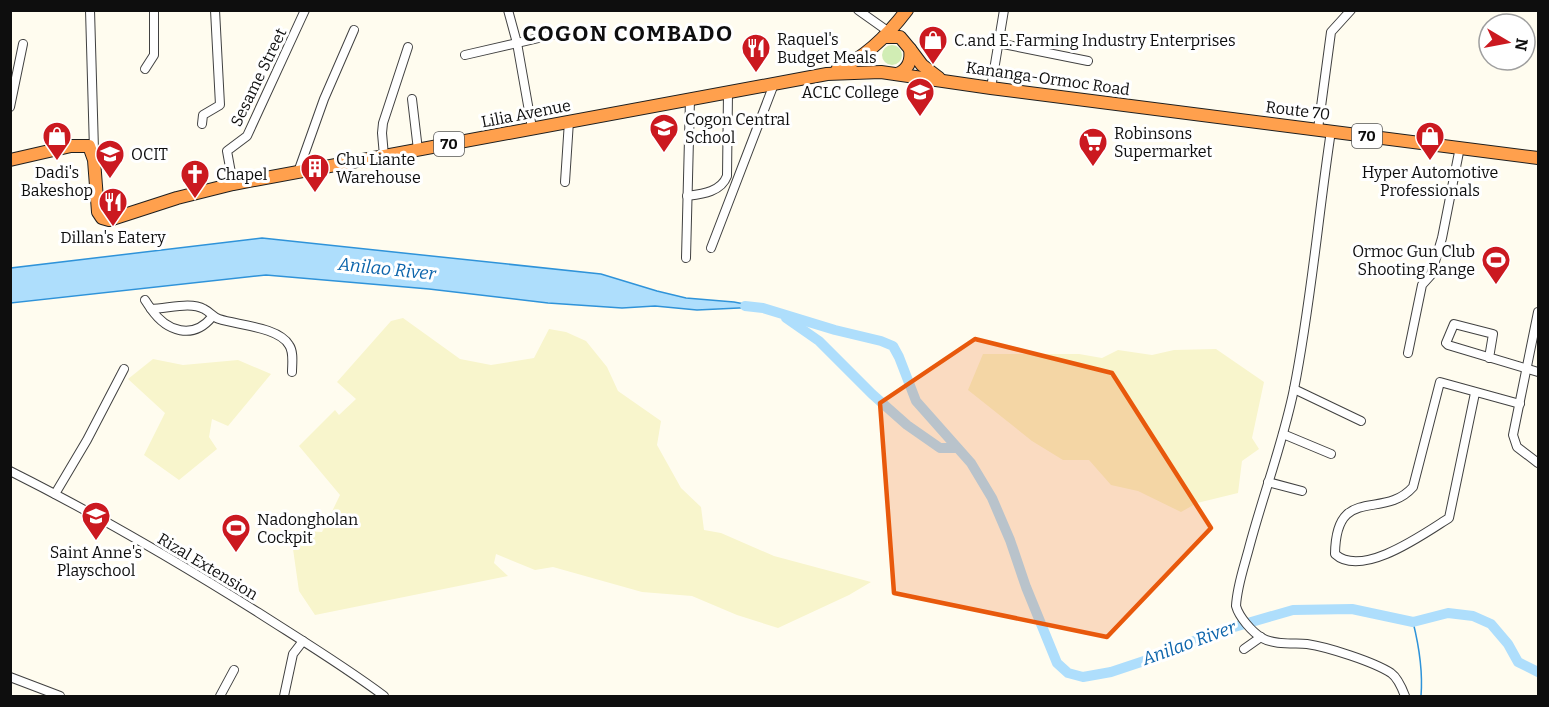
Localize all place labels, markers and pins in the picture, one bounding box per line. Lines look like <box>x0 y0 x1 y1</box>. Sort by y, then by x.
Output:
shop icon: C.and E. Farming Industry Enterprises <box>917 24 949 66</box>
place label: Raquel's Budget Meals <box>777 30 877 67</box>
place label: C.and E. Farming Industry Enterprises <box>954 31 1236 50</box>
restaurant icon: Raquel's Budget Meals <box>740 32 772 74</box>
school or university icon: ACLC College <box>904 76 936 118</box>
place label: ACLC College <box>801 83 899 102</box>
place label: Cogon Central School <box>685 110 790 147</box>
school or university icon: Cogon Central School <box>648 112 680 154</box>
shop icon: Dadi's Bakeshop <box>41 120 73 162</box>
shop icon: Hyper Automotive Professionals <box>1414 120 1446 162</box>
place label: Robinsons Supermarket <box>1114 124 1212 161</box>
supermarket icon: Robinsons Supermarket <box>1077 126 1109 168</box>
school or university icon: OCIT <box>94 138 126 180</box>
place label: OCIT <box>131 145 168 164</box>
place label: Chu Liante Warehouse <box>336 150 421 187</box>
building icon: Chu Liante Warehouse <box>299 152 331 194</box>
church icon: Chapel <box>179 158 211 200</box>
place label: Dadi's Bakeshop <box>21 163 93 200</box>
place label: Hyper Automotive Professionals <box>1362 163 1498 200</box>
place label: Chapel <box>216 165 268 184</box>
restaurant icon: Dillan's Eatery <box>97 186 129 228</box>
place label: Dillan's Eatery <box>60 228 166 247</box>
place label: Ormoc Gun Club Shooting Range <box>1352 242 1475 279</box>
sports icon: Ormoc Gun Club Shooting Range <box>1480 244 1512 286</box>
school or university icon: Saint Anne's Playschool <box>80 500 112 542</box>
place label: Nadongholan Cockpit <box>257 510 358 547</box>
sports icon: Nadongholan Cockpit <box>220 512 252 554</box>
place label: Saint Anne's Playschool <box>50 543 142 580</box>

